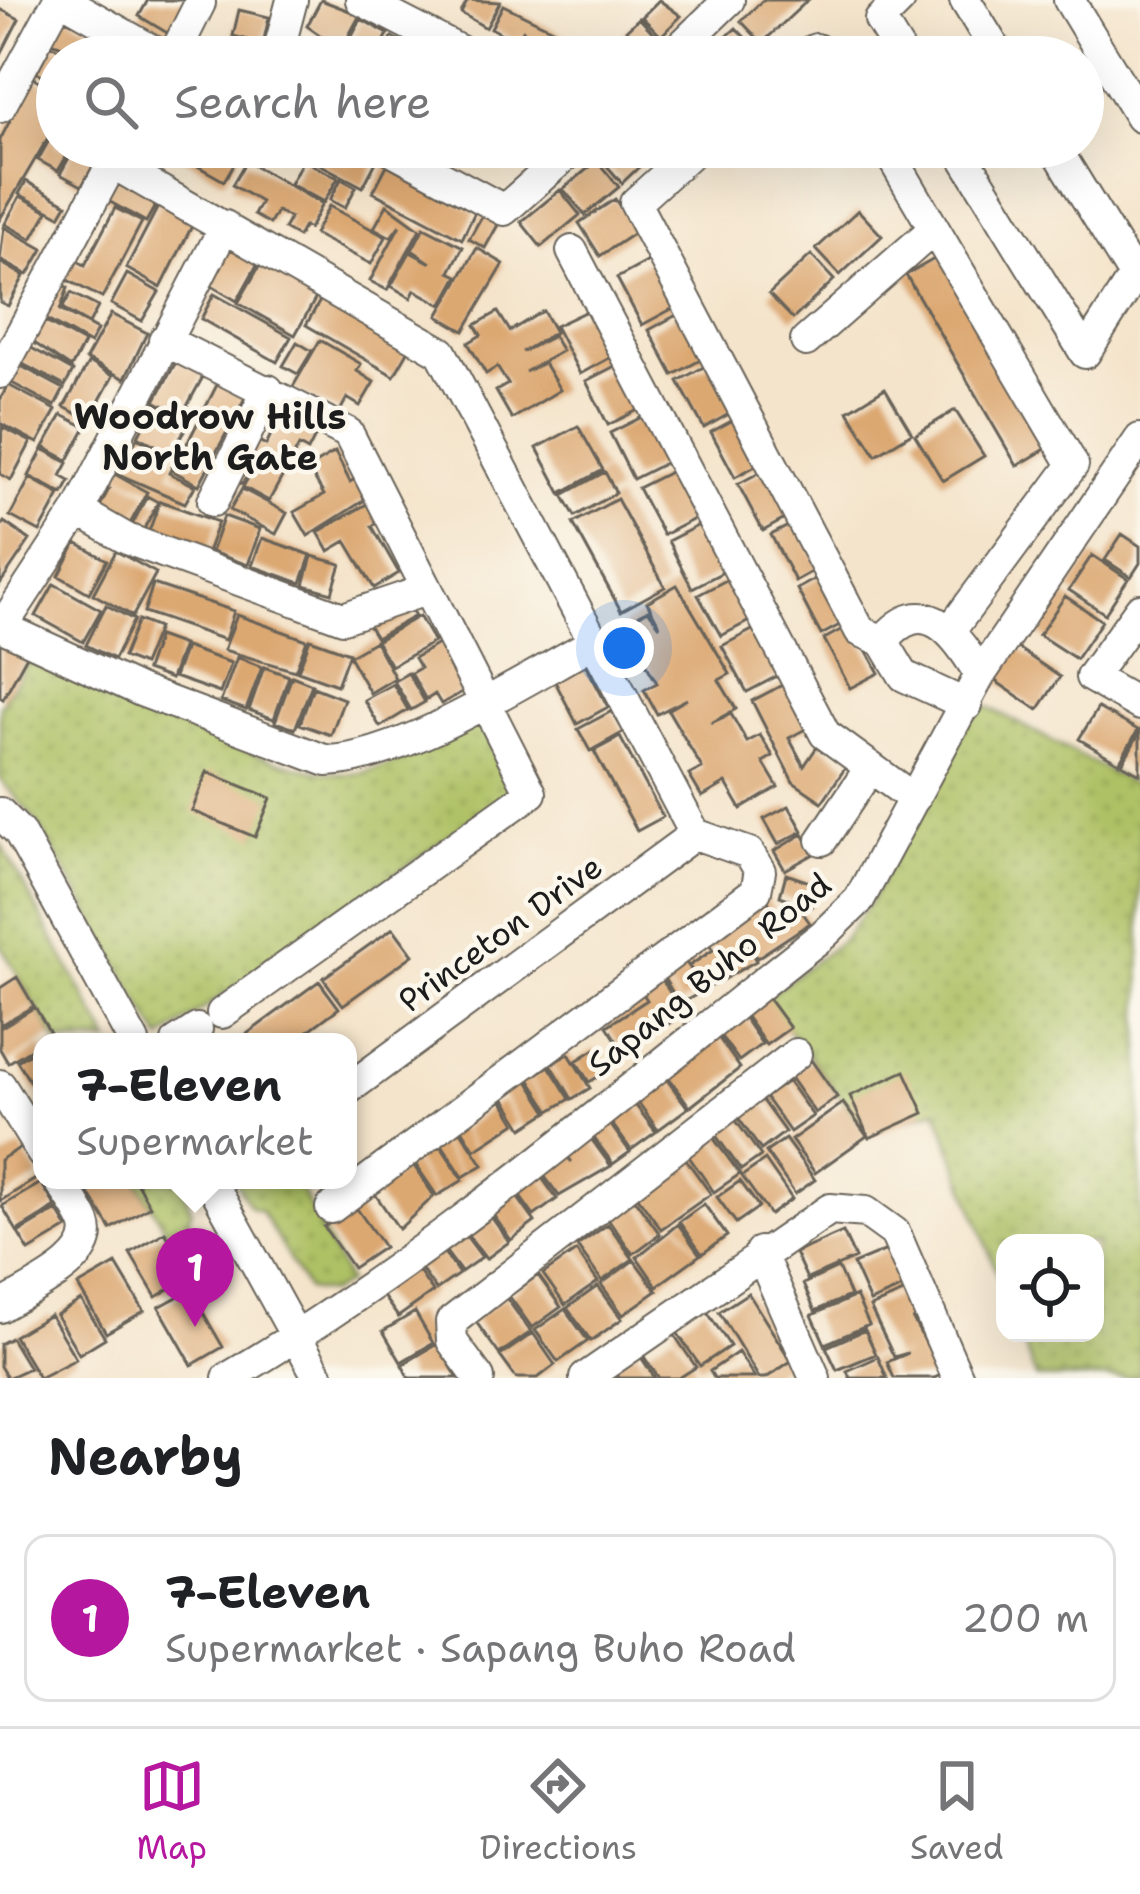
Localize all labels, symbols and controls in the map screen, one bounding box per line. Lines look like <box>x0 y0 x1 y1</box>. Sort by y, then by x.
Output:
search box <box>36 36 1104 168</box>
icon: search <box>78 69 144 135</box>
text: Search here <box>174 72 431 132</box>
district label: Woodrow Hills North Gate <box>74 392 346 482</box>
your location <box>594 618 654 678</box>
street label: Princeton Drive <box>389 844 611 1023</box>
street label: Sapang Buho Road <box>578 862 841 1087</box>
popup <box>33 1033 357 1189</box>
text: 7-Eleven <box>76 1055 282 1115</box>
text: Supermarket <box>76 1115 314 1167</box>
pin: 1 <box>156 1228 234 1327</box>
map controls <box>996 1234 1104 1342</box>
button: locate <box>996 1234 1104 1342</box>
text: Nearby <box>48 1422 243 1490</box>
text: 7-Eleven <box>165 1562 370 1622</box>
text: 1 <box>81 1592 99 1644</box>
text: 200 m <box>962 1592 1089 1644</box>
text: Supermarket · Sapang Buho Road <box>165 1622 796 1674</box>
tab: Map <box>136 1753 207 1870</box>
tab: Directions <box>480 1753 637 1870</box>
tab: Saved <box>910 1753 1004 1870</box>

